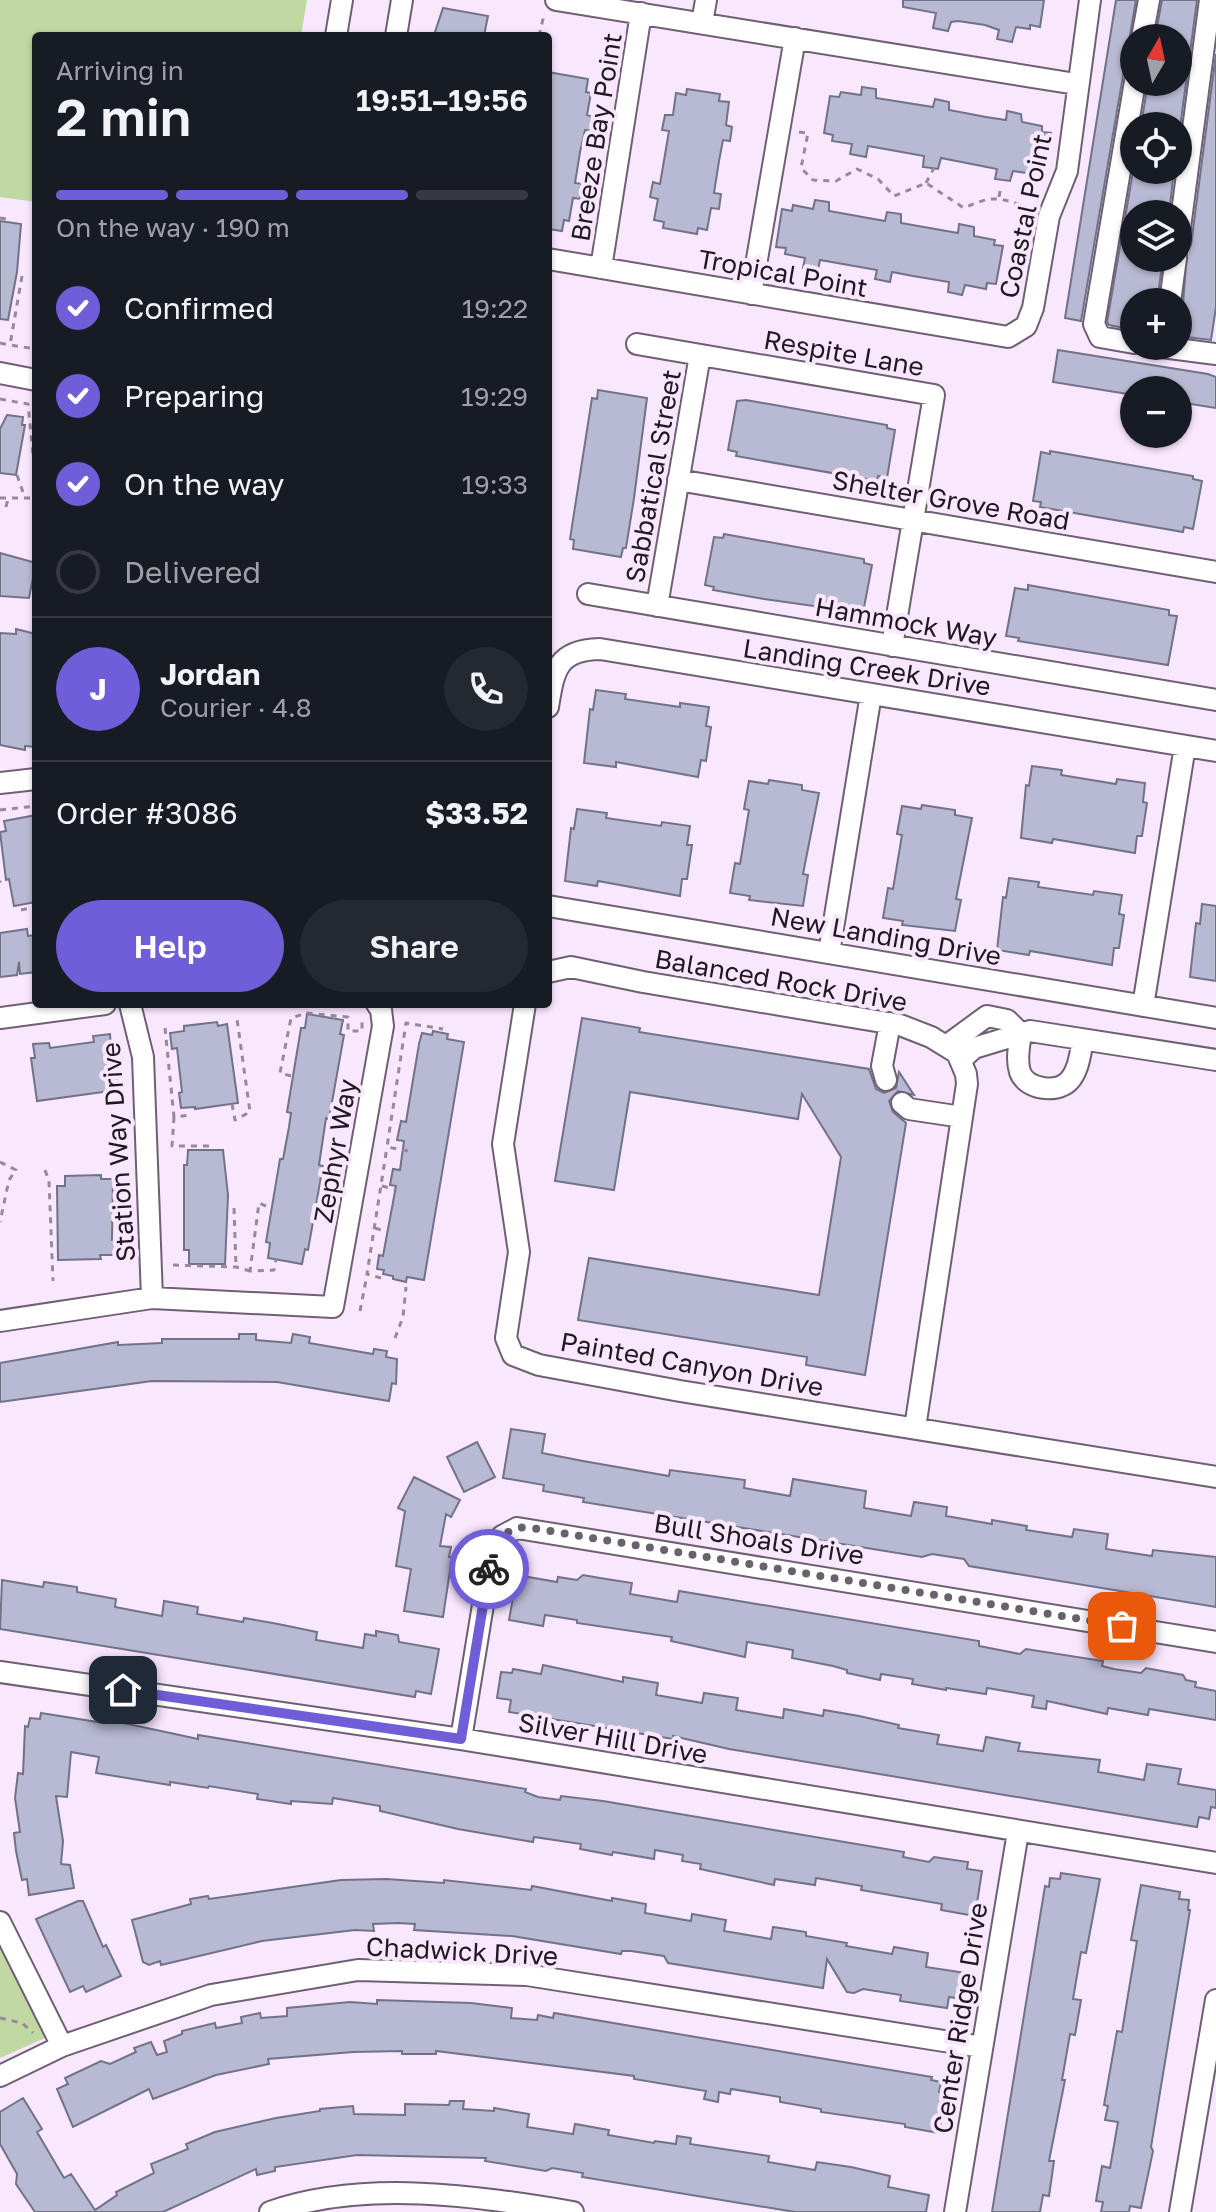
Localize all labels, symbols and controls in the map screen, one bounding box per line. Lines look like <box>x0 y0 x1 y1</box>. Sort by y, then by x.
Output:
north arrow <box>1120 24 1192 96</box>
map controls <box>1120 24 1192 448</box>
street label: Breeze Bay Point <box>564 31 628 243</box>
text: Arriving in <box>56 55 184 86</box>
text: 19:51–19:56 <box>356 82 528 118</box>
text: 2 min <box>56 85 191 147</box>
button: locate <box>1120 112 1192 184</box>
street label: Coastal Point <box>992 131 1058 301</box>
button: layers <box>1120 200 1192 272</box>
text: On the way · 190 m <box>56 212 290 243</box>
street label: Tropical Point <box>696 243 870 303</box>
icon: check <box>56 286 100 330</box>
button: + <box>1120 288 1192 360</box>
text: Confirmed <box>124 290 274 326</box>
text: 19:22 <box>462 293 528 324</box>
street label: Respite Lane <box>762 324 926 382</box>
street label: Sabbatical Street <box>619 367 687 585</box>
icon: check <box>56 374 100 418</box>
button: − <box>1120 376 1192 448</box>
text: Preparing <box>124 378 265 414</box>
text: 19:29 <box>461 381 528 412</box>
icon: check <box>56 462 100 506</box>
street label: Shelter Grove Road <box>830 464 1072 536</box>
text: On the way <box>124 466 284 502</box>
text: 19:33 <box>461 469 528 500</box>
text: Delivered <box>124 554 261 590</box>
street label: Hammock Way <box>813 591 1000 653</box>
street label: Landing Creek Drive <box>741 632 993 702</box>
button: phone <box>444 647 528 731</box>
text: Jordan <box>160 656 260 692</box>
text: J <box>89 671 107 707</box>
text: Courier · 4.8 <box>160 692 312 723</box>
text: Order #3086 <box>56 795 238 831</box>
text: $33.52 <box>425 795 528 831</box>
button: Help <box>56 900 284 992</box>
button: Share <box>300 900 528 992</box>
street label: New Landing Drive <box>768 900 1004 972</box>
street label: Balanced Rock Drive <box>652 943 910 1017</box>
street label: Station Way Drive <box>95 1041 141 1263</box>
street label: Zephyr Way <box>307 1076 363 1225</box>
street label: Painted Canyon Drive <box>558 1326 826 1402</box>
street label: Bull Shoals Drive <box>652 1507 866 1571</box>
courier <box>449 1529 529 1609</box>
icon: bike <box>467 1547 511 1591</box>
pin <box>1088 1592 1156 1660</box>
icon: bag <box>1100 1604 1144 1648</box>
pin <box>89 1656 157 1724</box>
icon: home <box>101 1668 145 1712</box>
street label: Silver Hill Drive <box>516 1706 710 1770</box>
street label: Center Ridge Drive <box>926 1900 994 2136</box>
street label: Chadwick Drive <box>365 1930 559 1972</box>

